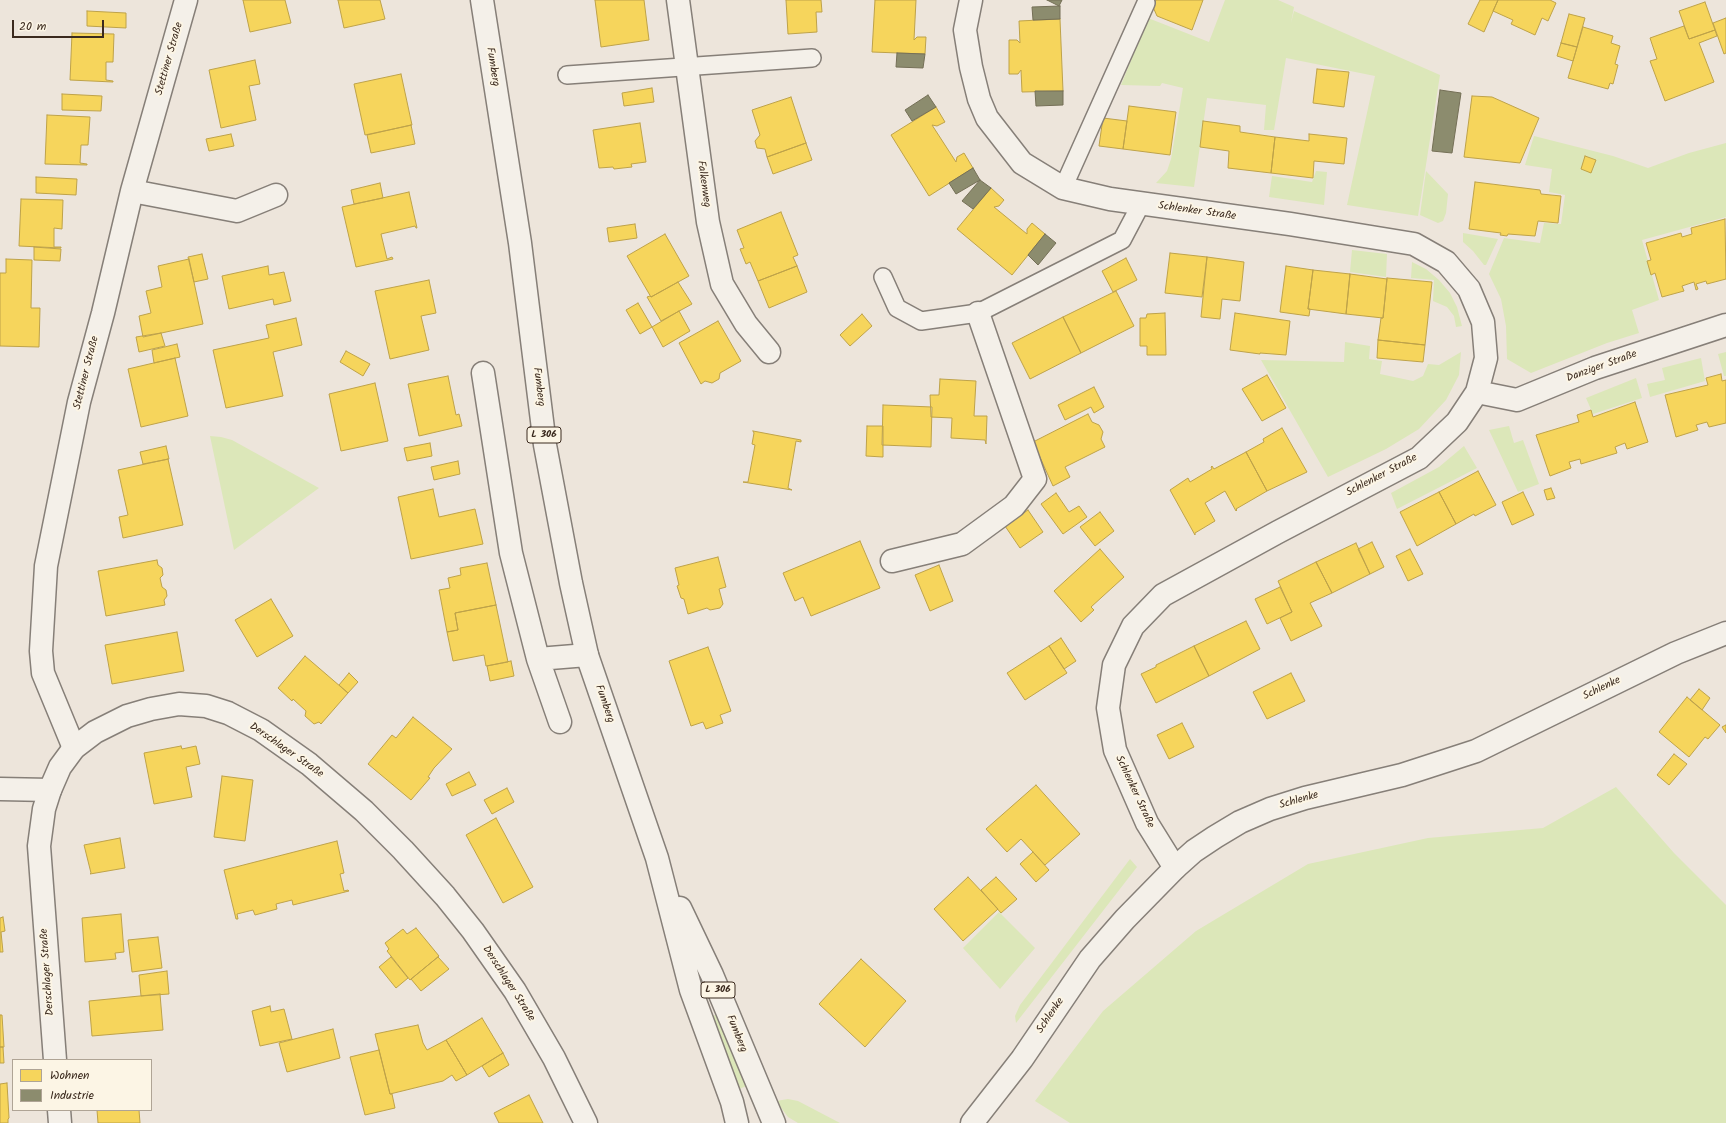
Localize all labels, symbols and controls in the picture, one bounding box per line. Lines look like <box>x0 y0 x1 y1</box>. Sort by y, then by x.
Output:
scale bar <box>14 12 106 38</box>
text: 20 m <box>19 17 46 36</box>
street label: Stettiner Straße <box>153 21 187 97</box>
street label: Fumberg <box>482 47 502 87</box>
street label: Falkenweg <box>693 160 713 208</box>
street label: Schlenker Straße <box>1157 200 1237 224</box>
street label: Stettiner Straße <box>71 335 103 411</box>
street label: Danziger Straße <box>1565 348 1639 386</box>
street label: Fumberg <box>529 367 547 407</box>
road number: L 306 <box>527 427 561 443</box>
street label: Schlenker Straße <box>1344 452 1420 500</box>
street label: Schlenke <box>1581 674 1623 704</box>
street label: Fumberg <box>591 683 617 725</box>
street label: Derschlager Straße <box>246 720 326 782</box>
street label: Schlenker Straße <box>1111 754 1157 830</box>
street label: Schlenke <box>1278 789 1320 813</box>
street label: Derschlager Straße <box>38 928 58 1016</box>
street label: Derschlager Straße <box>479 944 537 1024</box>
road number: L 306 <box>701 982 735 998</box>
street label: Schlenke <box>1034 996 1068 1036</box>
street label: Fumberg <box>723 1013 749 1055</box>
legend <box>12 1059 152 1111</box>
text: Wohnen <box>50 1066 89 1085</box>
text: Industrie <box>50 1086 94 1105</box>

